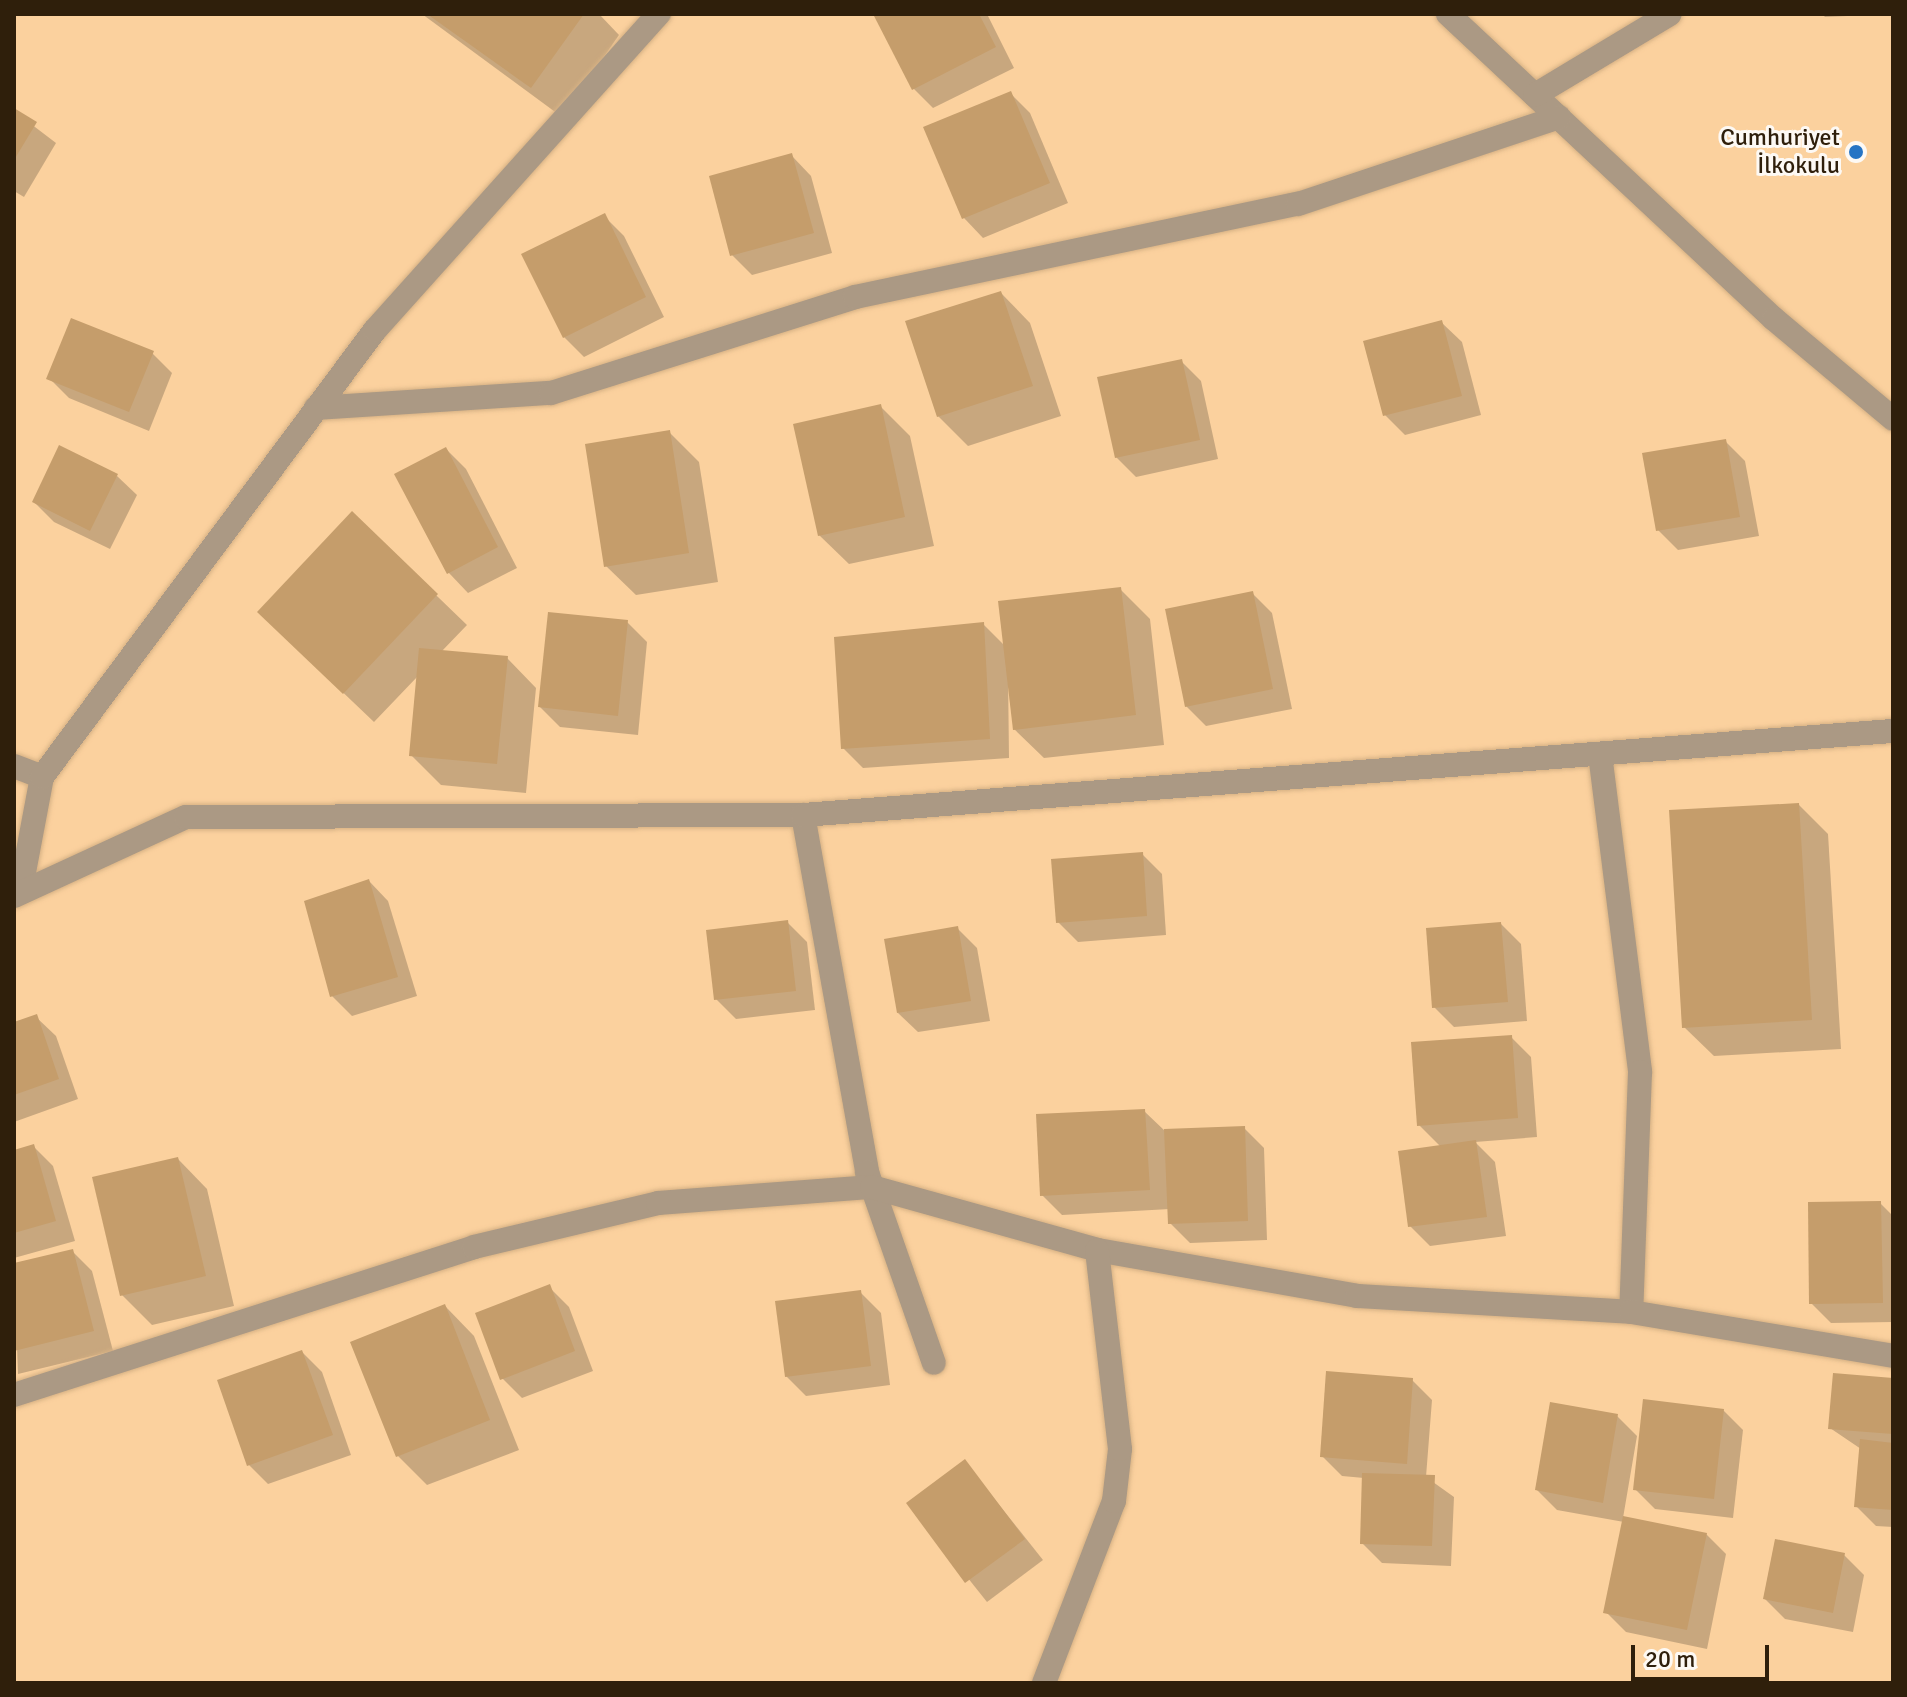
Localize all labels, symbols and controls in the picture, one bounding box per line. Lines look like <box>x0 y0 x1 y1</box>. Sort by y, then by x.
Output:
place label: Cumhuriyet İlkokulu <box>1720 124 1840 180</box>
marker: Cumhuriyet İlkokulu <box>1847 143 1865 161</box>
scale bar <box>1635 1629 1773 1679</box>
text: 20 m <box>1645 1644 1695 1674</box>

